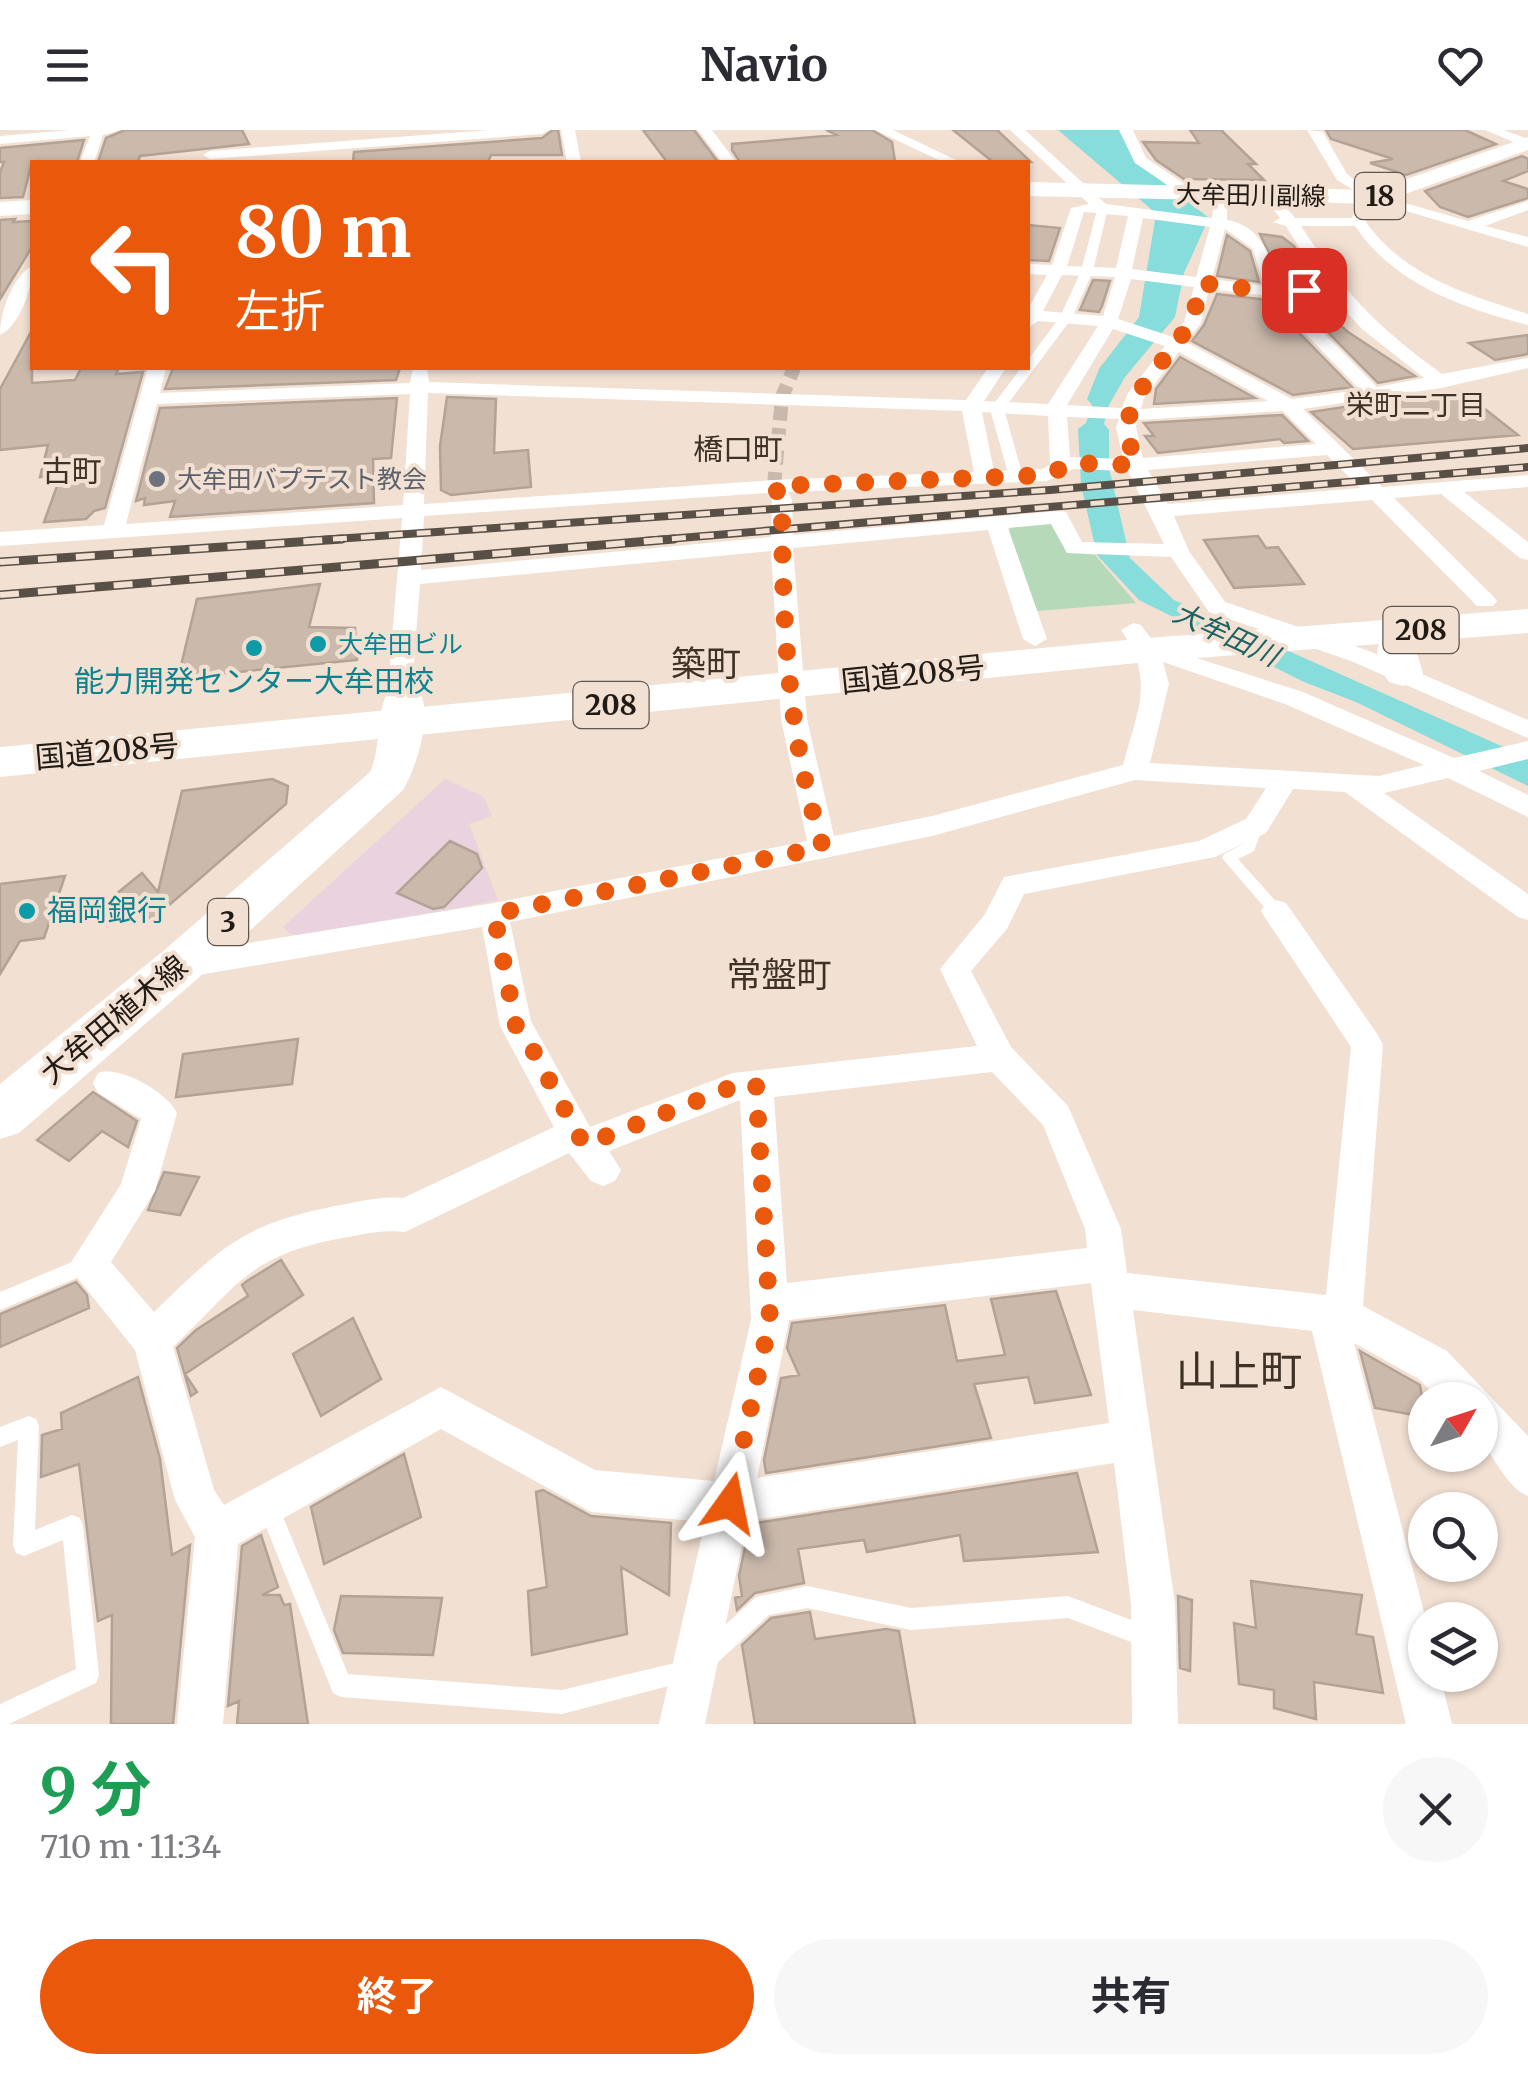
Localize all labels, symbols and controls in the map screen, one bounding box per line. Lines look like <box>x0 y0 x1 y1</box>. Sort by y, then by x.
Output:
text: Navio <box>700 37 828 93</box>
icon: menu <box>40 38 95 93</box>
icon: heart <box>1433 38 1488 93</box>
road number: 18 <box>1355 173 1405 219</box>
street label: 大牟田川副線 <box>1176 178 1326 212</box>
text: 80 m <box>235 188 411 276</box>
icon: left <box>70 200 200 330</box>
pin <box>1262 248 1347 333</box>
icon: arrive <box>1277 263 1332 318</box>
text: 左折 <box>235 283 325 339</box>
district label: 栄町二丁目 <box>1346 387 1486 423</box>
district label: 橋口町 <box>693 430 783 468</box>
district label: 古町 <box>42 452 102 490</box>
place label: 大牟田バプテスト教会 <box>177 463 427 495</box>
marker: 大牟田バプテスト教会 <box>146 468 168 490</box>
water label: 大牟田川 <box>1168 594 1287 675</box>
road number: 208 <box>1384 607 1458 653</box>
place label: 大牟田ビル <box>338 628 463 660</box>
marker: 大牟田ビル <box>307 633 329 655</box>
marker: 能力開発センター大牟田校 <box>243 637 265 659</box>
district label: 築町 <box>671 642 741 686</box>
street label: 国道208号 <box>839 648 987 700</box>
place label: 能力開発センター大牟田校 <box>74 662 434 700</box>
road number: 208 <box>574 682 648 728</box>
street label: 国道208号 <box>33 726 180 776</box>
place label: 福岡銀行 <box>47 891 167 929</box>
road number: 3 <box>208 899 248 945</box>
marker: 福岡銀行 <box>16 900 38 922</box>
street label: 大牟田植木線 <box>32 947 195 1092</box>
district label: 常盤町 <box>726 953 832 997</box>
district label: 山上町 <box>1176 1345 1302 1397</box>
north arrow <box>1408 1382 1498 1472</box>
map controls <box>1408 1382 1498 1692</box>
position arrow <box>678 1451 782 1555</box>
button: search <box>1408 1492 1498 1582</box>
button: layers <box>1408 1602 1498 1692</box>
text: 9 分 <box>40 1752 151 1827</box>
button: close <box>1383 1757 1488 1862</box>
text: 710 m · 11:34 <box>40 1827 221 1867</box>
button: 終了 <box>40 1939 754 2054</box>
button: 共有 <box>774 1939 1488 2054</box>

